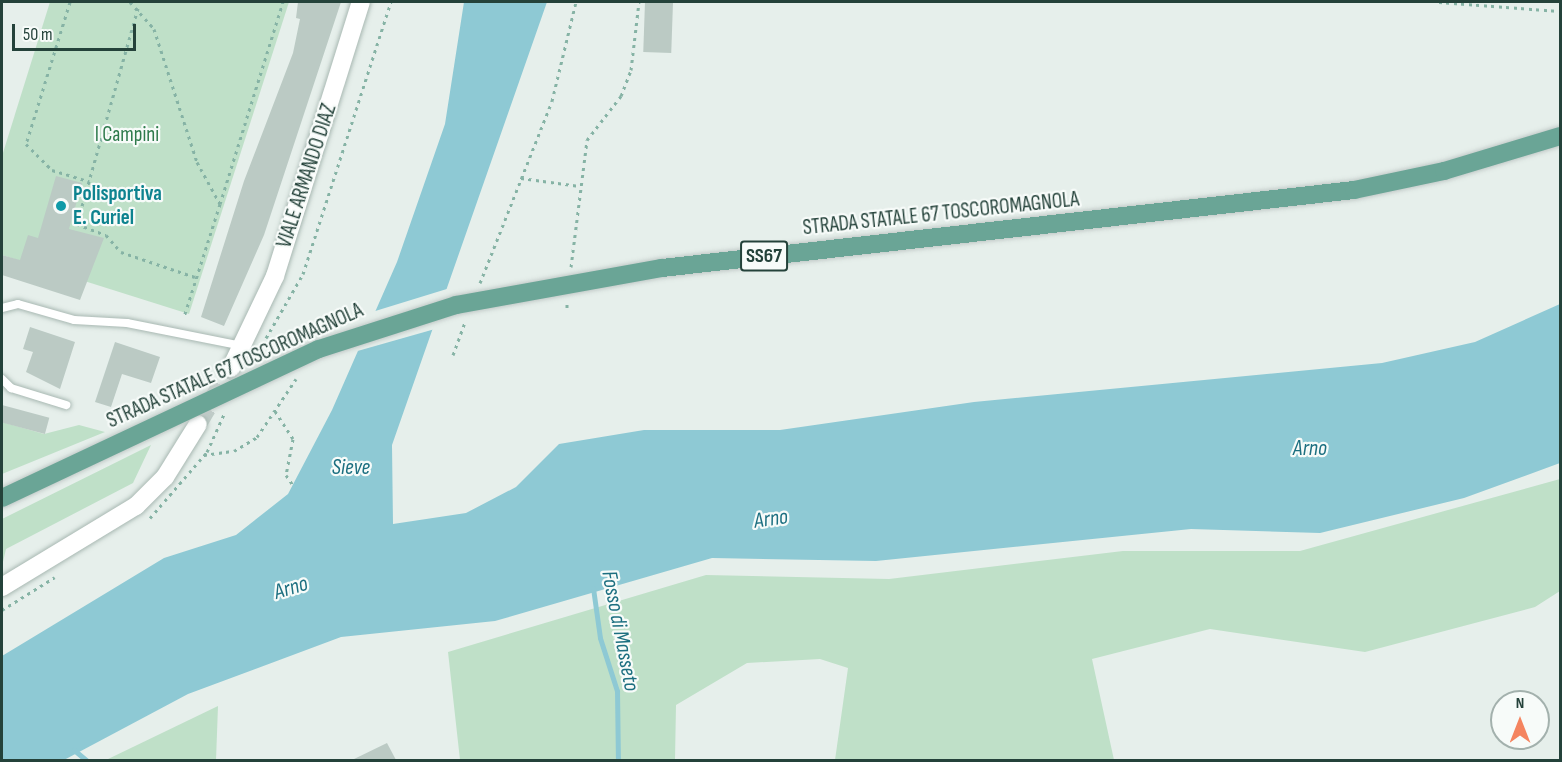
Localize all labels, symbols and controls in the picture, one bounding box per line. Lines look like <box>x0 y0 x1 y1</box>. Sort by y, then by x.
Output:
scale bar <box>15 12 140 50</box>
text: 50 m <box>23 24 53 45</box>
street label: VIALE ARMANDO DIAZ <box>272 101 342 251</box>
park label: I Campini <box>95 122 159 148</box>
place label: Polisportiva E. Curiel <box>73 181 162 231</box>
street label: STRADA STATALE 67 TOSCOROMAGNOLA <box>802 187 1080 241</box>
marker: Polisportiva E. Curiel <box>54 199 68 213</box>
road number: SS67 <box>740 239 788 273</box>
street label: STRADA STATALE 67 TOSCOROMAGNOLA <box>103 298 367 434</box>
water label: Arno <box>1293 436 1327 462</box>
water label: Sieve <box>332 455 370 481</box>
water label: Arno <box>752 504 790 534</box>
water label: Fosso di Masseto <box>595 569 645 693</box>
water label: Arno <box>271 570 311 606</box>
north arrow <box>1490 690 1550 750</box>
text: N <box>1516 694 1524 713</box>

